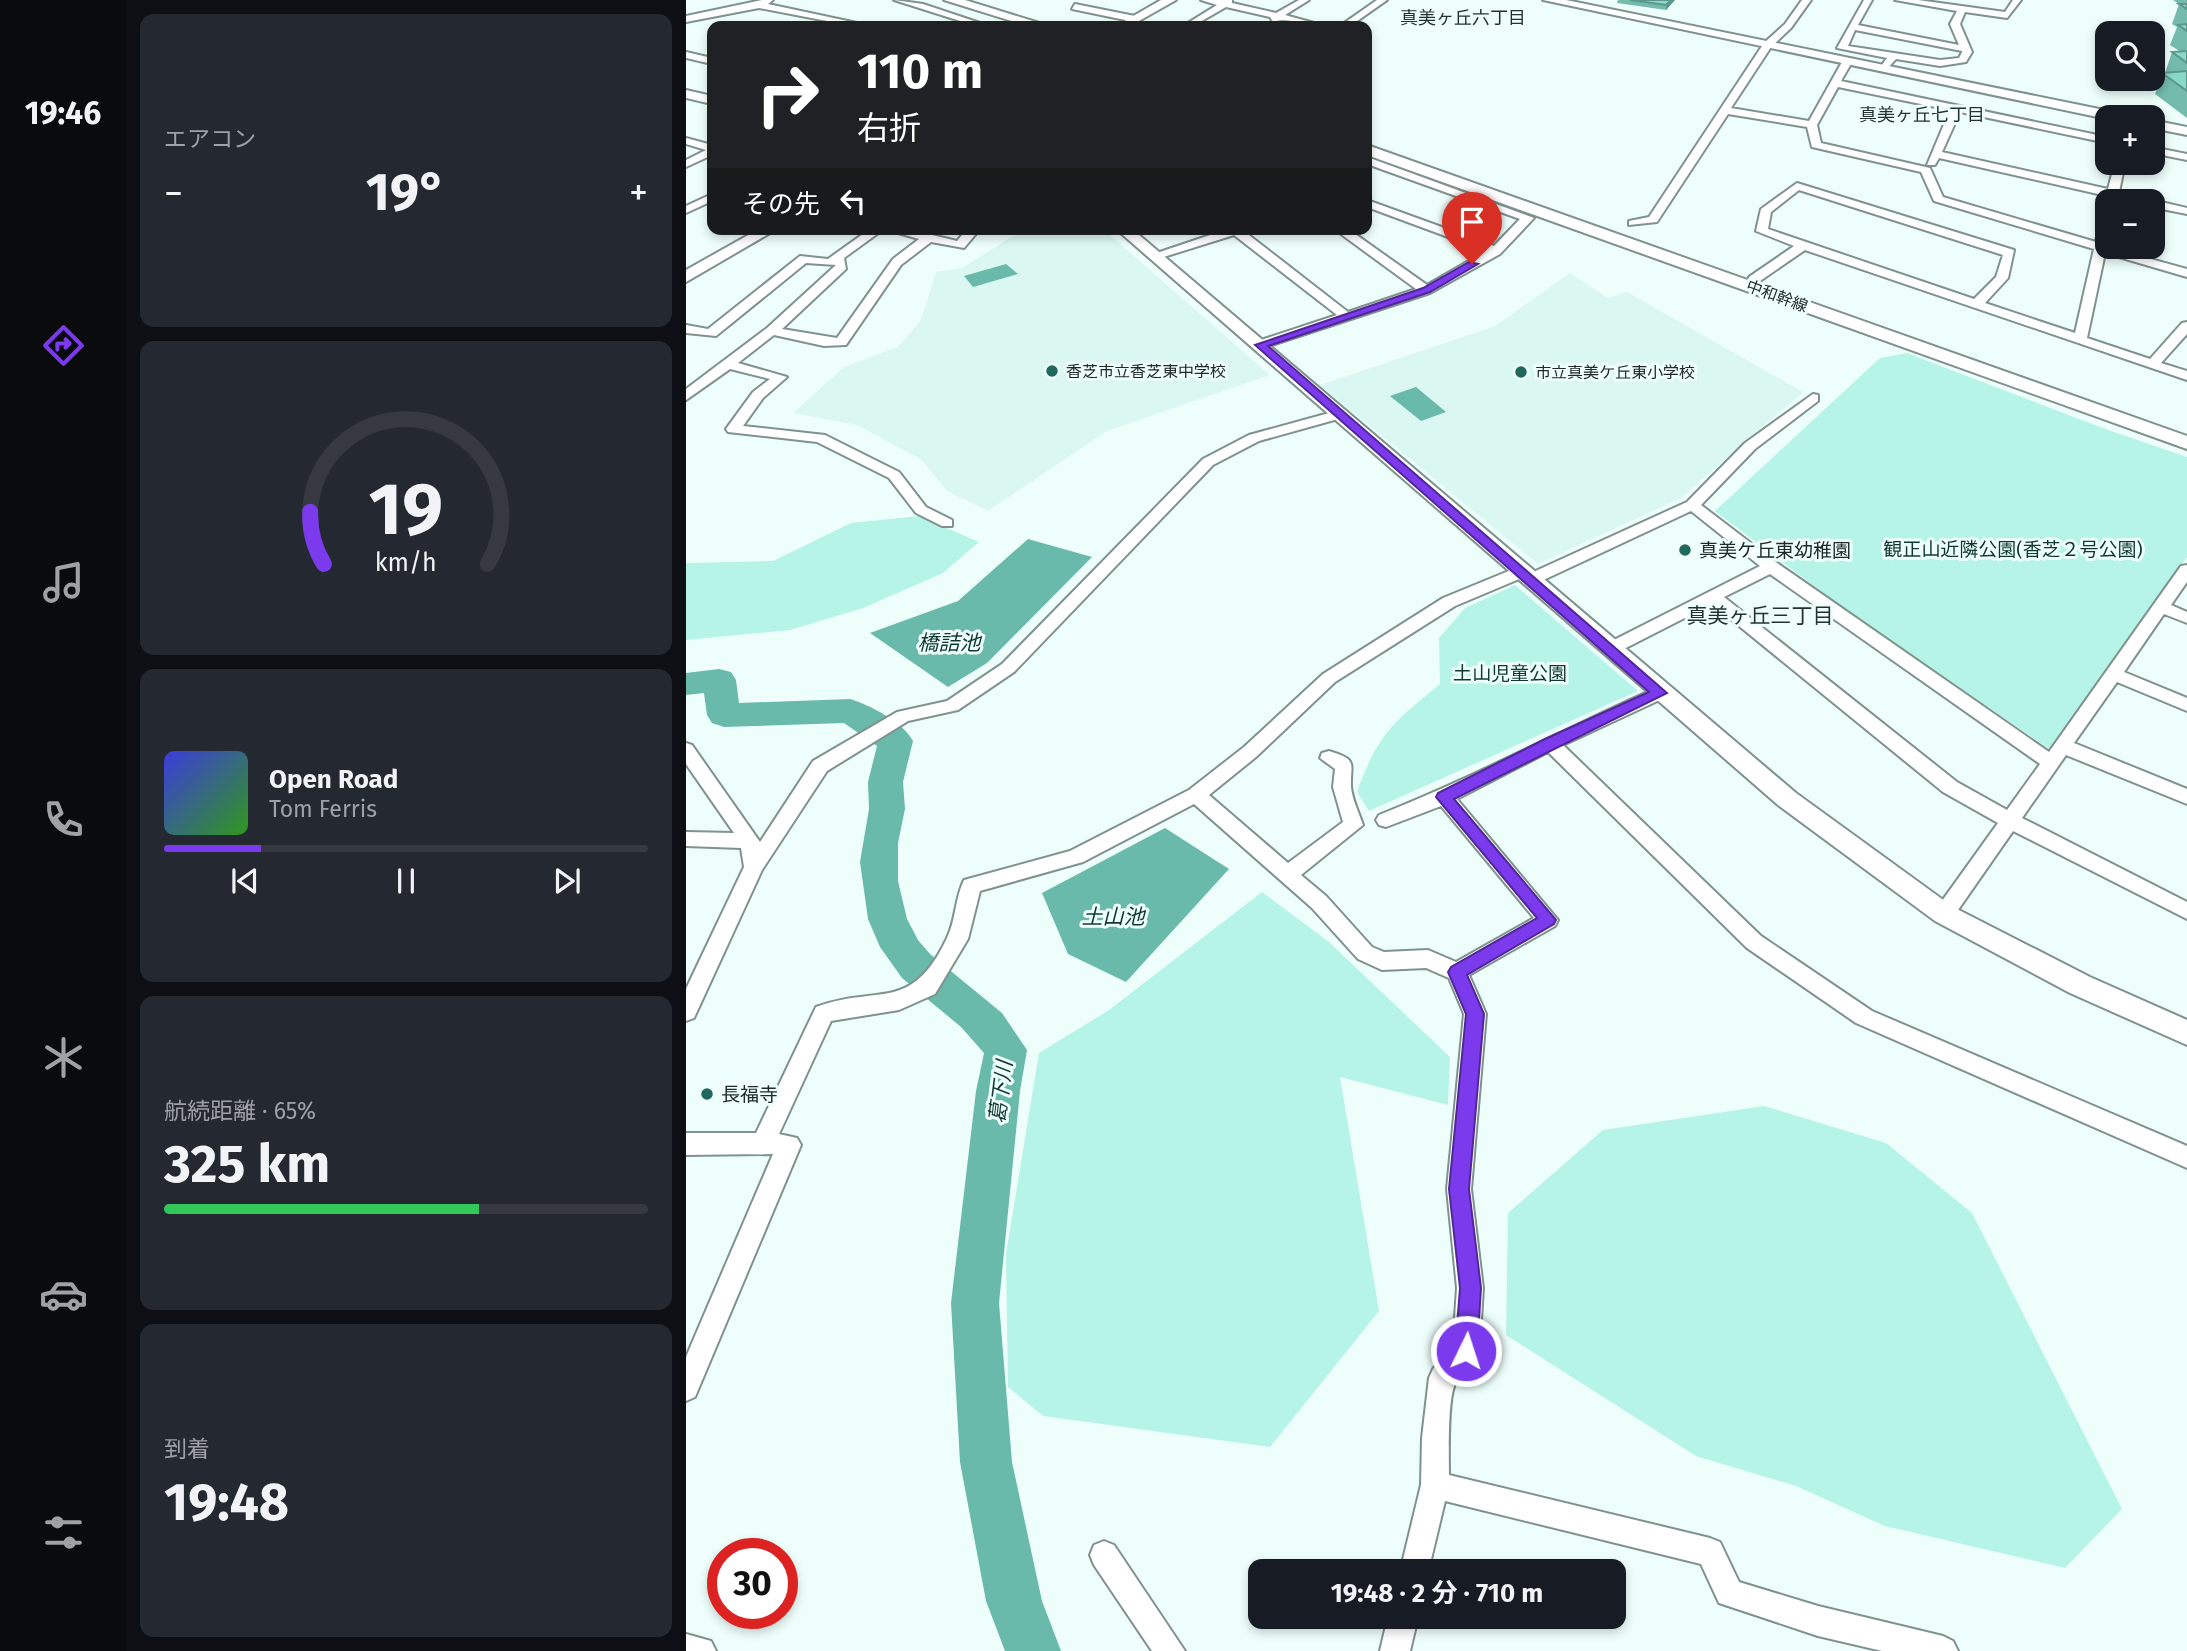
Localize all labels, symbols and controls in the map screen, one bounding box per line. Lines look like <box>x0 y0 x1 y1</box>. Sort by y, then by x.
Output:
district label: 真美ヶ丘六丁目 <box>1400 7 1526 29</box>
map controls <box>2095 21 2165 259</box>
button: search <box>2095 21 2165 91</box>
text: 110 m <box>857 42 983 101</box>
icon: right <box>742 49 833 140</box>
text: 19:46 <box>25 94 101 132</box>
district label: 真美ヶ丘七丁目 <box>1859 104 1985 126</box>
button: + <box>2095 105 2165 175</box>
text: 右折 <box>857 109 921 147</box>
text: エアコン <box>164 125 256 153</box>
text: 19° <box>366 161 446 224</box>
text: − <box>164 170 183 216</box>
text: + <box>629 170 648 216</box>
icon: left <box>834 182 872 220</box>
text: その先 <box>742 189 820 220</box>
button: − <box>2095 189 2165 259</box>
pin <box>1442 192 1502 264</box>
icon: arrive <box>1453 203 1491 241</box>
street label: 中和幹線 <box>1744 276 1810 316</box>
icon: directions <box>39 321 88 370</box>
place label: 香芝市立香芝東中学校 <box>1066 362 1226 381</box>
marker: 香芝市立香芝東中学校 <box>1044 363 1060 379</box>
place label: 市立真美ケ丘東小学校 <box>1535 363 1695 382</box>
marker: 市立真美ケ丘東小学校 <box>1513 364 1529 380</box>
text: 19 <box>369 467 443 554</box>
park label: 観正山近隣公園(香芝２号公園) <box>1883 538 2143 561</box>
place label: 真美ケ丘東幼稚園 <box>1699 539 1851 562</box>
marker: 真美ケ丘東幼稚園 <box>1677 542 1693 558</box>
text: km/h <box>375 548 437 578</box>
icon: music <box>39 558 88 607</box>
district label: 真美ヶ丘三丁目 <box>1687 603 1834 629</box>
water label: 橋詰池 <box>918 630 982 656</box>
park label: 土山児童公園 <box>1453 662 1567 685</box>
text: Open Road <box>269 764 398 795</box>
icon: phone <box>39 795 88 844</box>
text: Tom Ferris <box>269 795 377 823</box>
icon: previous <box>226 862 264 900</box>
icon: pause <box>387 862 425 900</box>
icon: next <box>548 862 586 900</box>
water label: 土山池 <box>1082 904 1146 930</box>
icon: climate <box>39 1033 88 1082</box>
water label: 葛下川 <box>984 1057 1018 1125</box>
place label: 長福寺 <box>721 1083 778 1106</box>
marker: 長福寺 <box>699 1086 715 1102</box>
text: 航続距離 · 65% <box>164 1097 316 1125</box>
text: 325 km <box>164 1133 330 1196</box>
icon: car <box>39 1270 88 1319</box>
position arrow <box>1429 1314 1503 1388</box>
text: 到着 <box>164 1435 210 1463</box>
text: 19:48 <box>164 1471 289 1534</box>
icon: filters <box>39 1508 88 1557</box>
speed limit sign: 30 <box>707 1538 798 1629</box>
text: 19:48 · 2 分 · 710 m <box>1331 1578 1543 1609</box>

